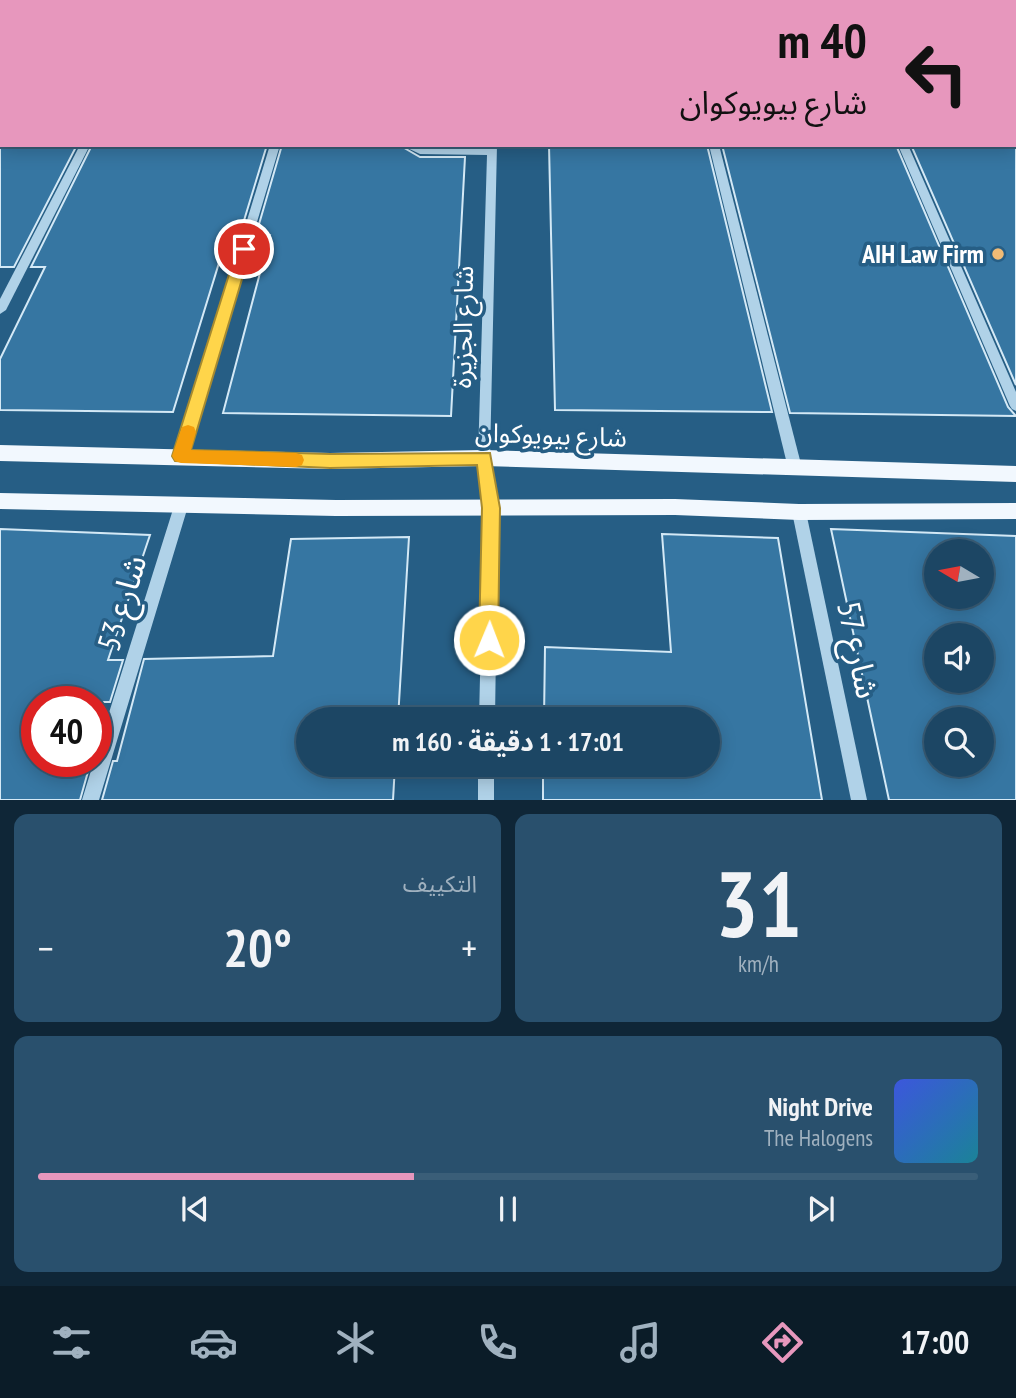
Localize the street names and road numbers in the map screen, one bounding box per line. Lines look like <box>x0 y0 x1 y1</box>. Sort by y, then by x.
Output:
street label: شارع الجزيرة <box>445 265 483 389</box>
street label: شارع بيويوكوان <box>474 415 628 457</box>
street label: شارع 53 <box>87 550 159 657</box>
street label: شارع 57 <box>824 598 890 703</box>

